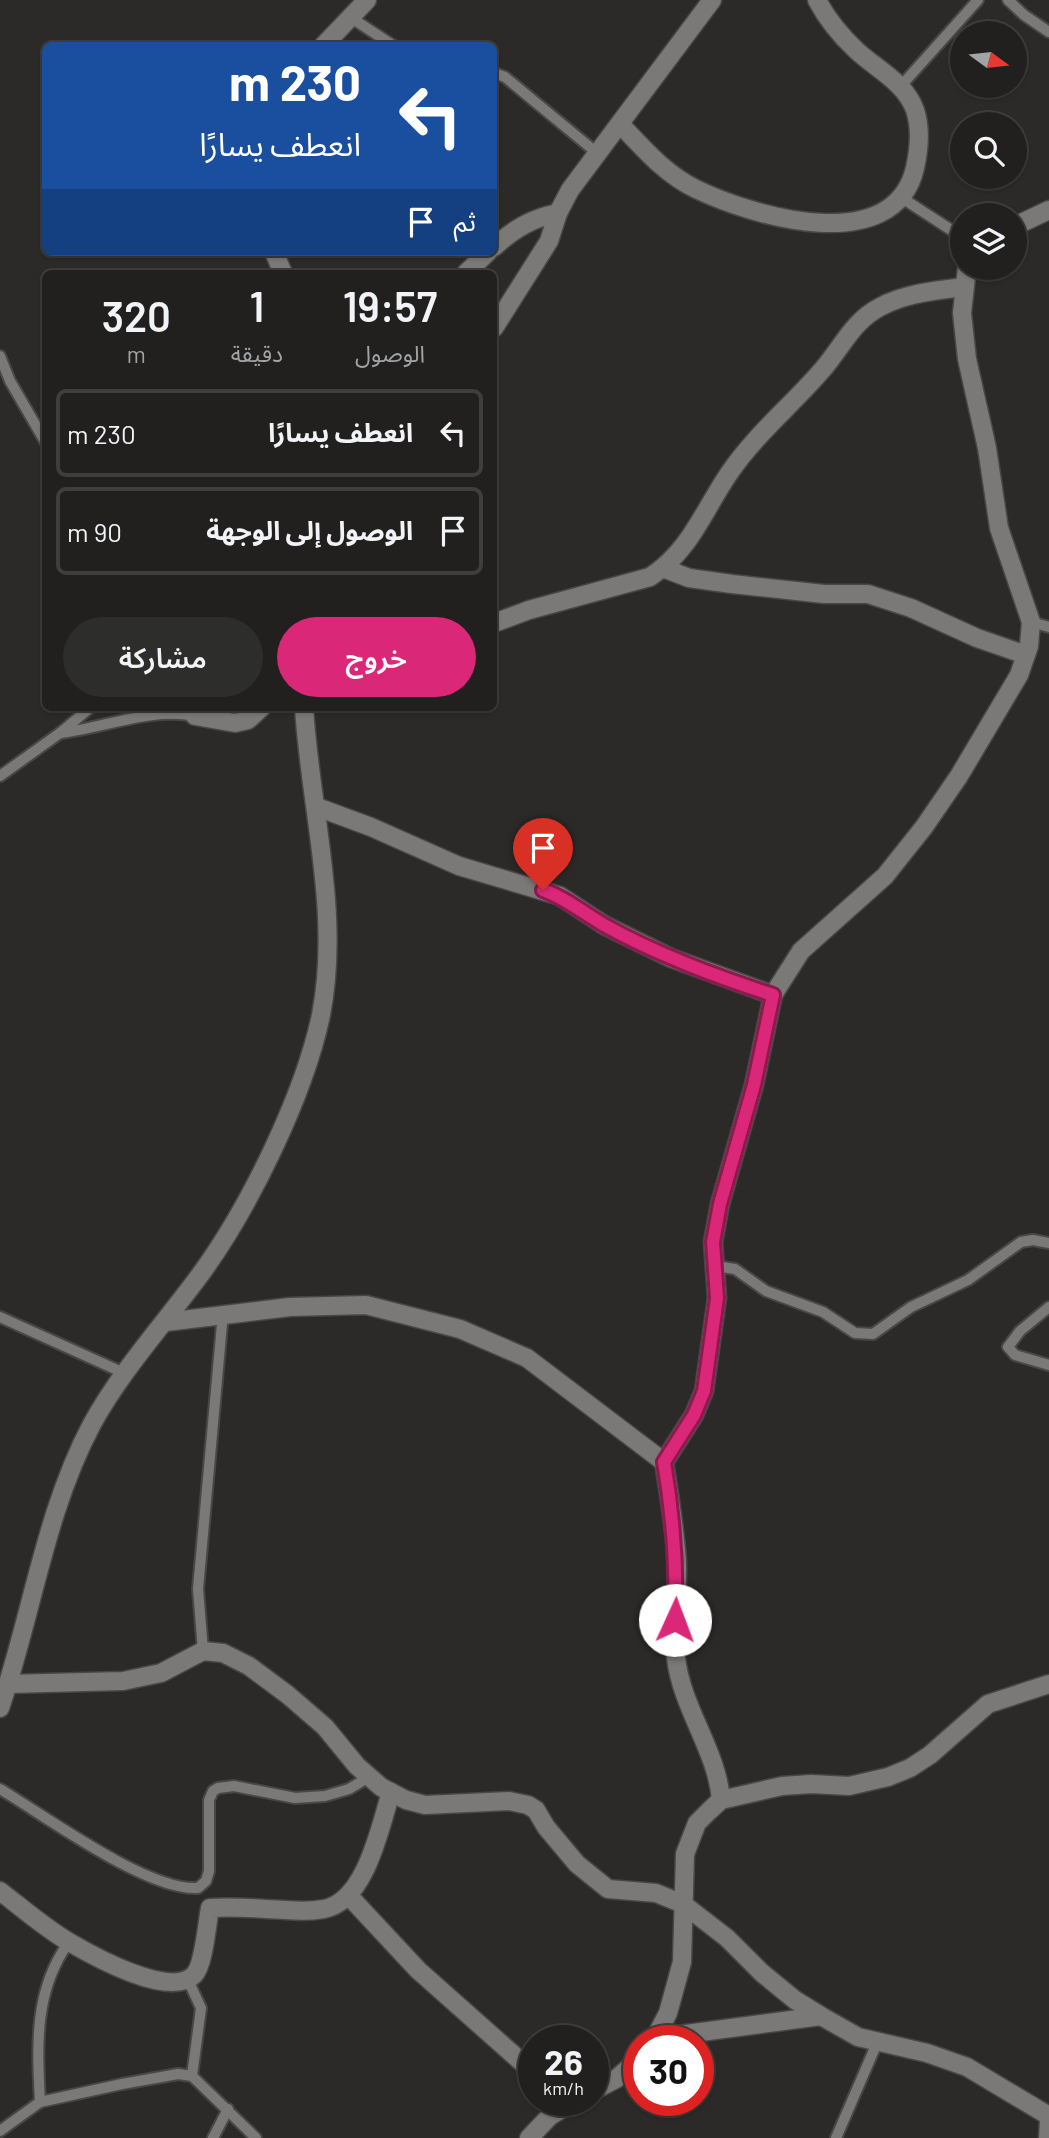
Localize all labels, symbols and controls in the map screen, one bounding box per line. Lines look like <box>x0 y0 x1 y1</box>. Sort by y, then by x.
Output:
north arrow <box>950 21 1027 98</box>
map controls <box>950 21 1027 280</box>
text: 230 m <box>229 52 361 111</box>
icon: left <box>385 70 476 161</box>
button: search <box>950 112 1027 189</box>
text: انعطف يسارًا <box>199 124 361 162</box>
icon: arrive <box>402 203 440 241</box>
button: layers <box>950 203 1027 280</box>
text: ثم <box>454 205 476 236</box>
text: 1 <box>249 280 264 330</box>
text: 19:57 <box>343 280 437 330</box>
text: 320 <box>102 290 171 340</box>
text: دقيقة <box>231 339 283 367</box>
text: الوصول <box>355 339 425 367</box>
text: m <box>127 340 146 368</box>
icon: left <box>434 414 472 452</box>
text: انعطف يسارًا <box>268 416 413 447</box>
text: 230 m <box>67 418 136 449</box>
icon: arrive <box>434 512 472 550</box>
text: الوصول إلى الوجهة <box>206 514 413 545</box>
text: 90 m <box>67 516 122 547</box>
button: مشاركة <box>63 617 263 697</box>
button: خروج <box>277 617 476 697</box>
pin <box>513 818 573 890</box>
icon: arrive <box>524 829 562 867</box>
position arrow <box>638 1583 712 1657</box>
speed limit sign: 30 <box>623 2025 714 2116</box>
text: 26 <box>544 2040 583 2082</box>
text: km/h <box>543 2077 584 2099</box>

